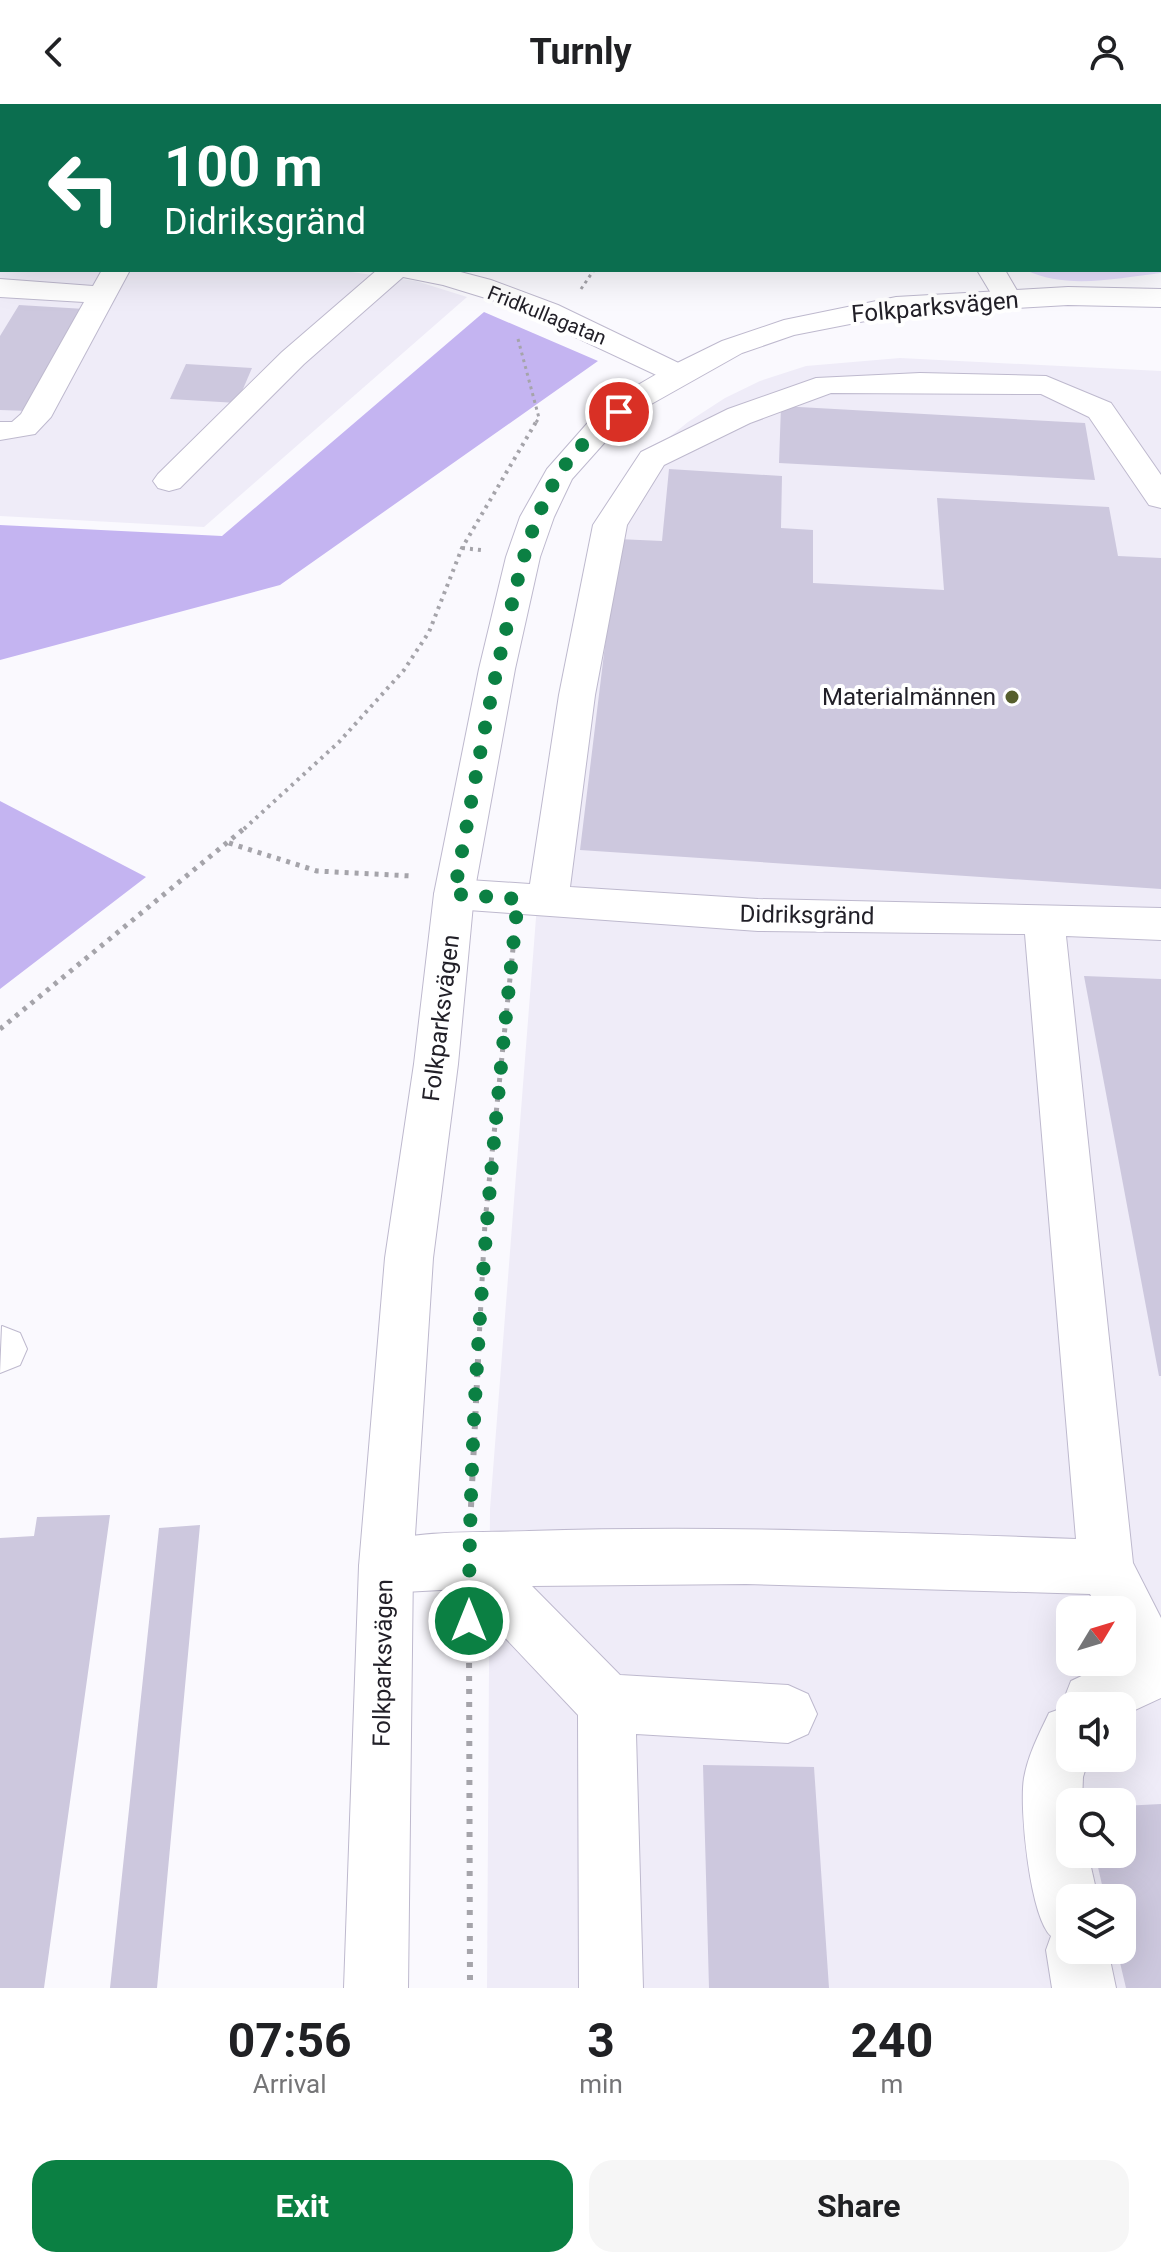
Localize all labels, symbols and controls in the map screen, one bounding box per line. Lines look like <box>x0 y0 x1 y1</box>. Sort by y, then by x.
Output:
icon: back <box>32 30 76 74</box>
icon: person <box>1085 30 1129 74</box>
text: Turnly <box>529 31 632 73</box>
text: 100 m <box>164 134 323 200</box>
icon: left <box>32 136 136 240</box>
text: Didriksgränd <box>164 201 366 243</box>
street label: Fridkullagatan <box>484 280 610 350</box>
street label: Folkparksvägen <box>850 286 1020 328</box>
pin <box>585 378 653 446</box>
icon: arrive <box>597 390 641 434</box>
place label: Materialmännen <box>822 683 996 711</box>
marker: Materialmännen <box>1003 688 1021 706</box>
street label: Didriksgränd <box>739 900 875 930</box>
street label: Folkparksvägen <box>417 933 465 1103</box>
street label: Folkparksvägen <box>368 1579 398 1747</box>
position arrow <box>427 1579 511 1663</box>
north arrow <box>1056 1596 1136 1676</box>
map controls <box>1056 1596 1136 1964</box>
button: sound <box>1056 1692 1136 1772</box>
button: search <box>1056 1788 1136 1868</box>
button: layers <box>1056 1884 1136 1964</box>
text: 07:56 <box>228 2012 351 2069</box>
text: 3 <box>587 2012 615 2069</box>
text: 240 <box>851 2012 933 2069</box>
text: Arrival <box>253 2069 327 2099</box>
text: min <box>579 2069 623 2099</box>
text: m <box>880 2069 903 2099</box>
button: Exit <box>32 2160 573 2252</box>
button: Share <box>589 2160 1129 2252</box>

